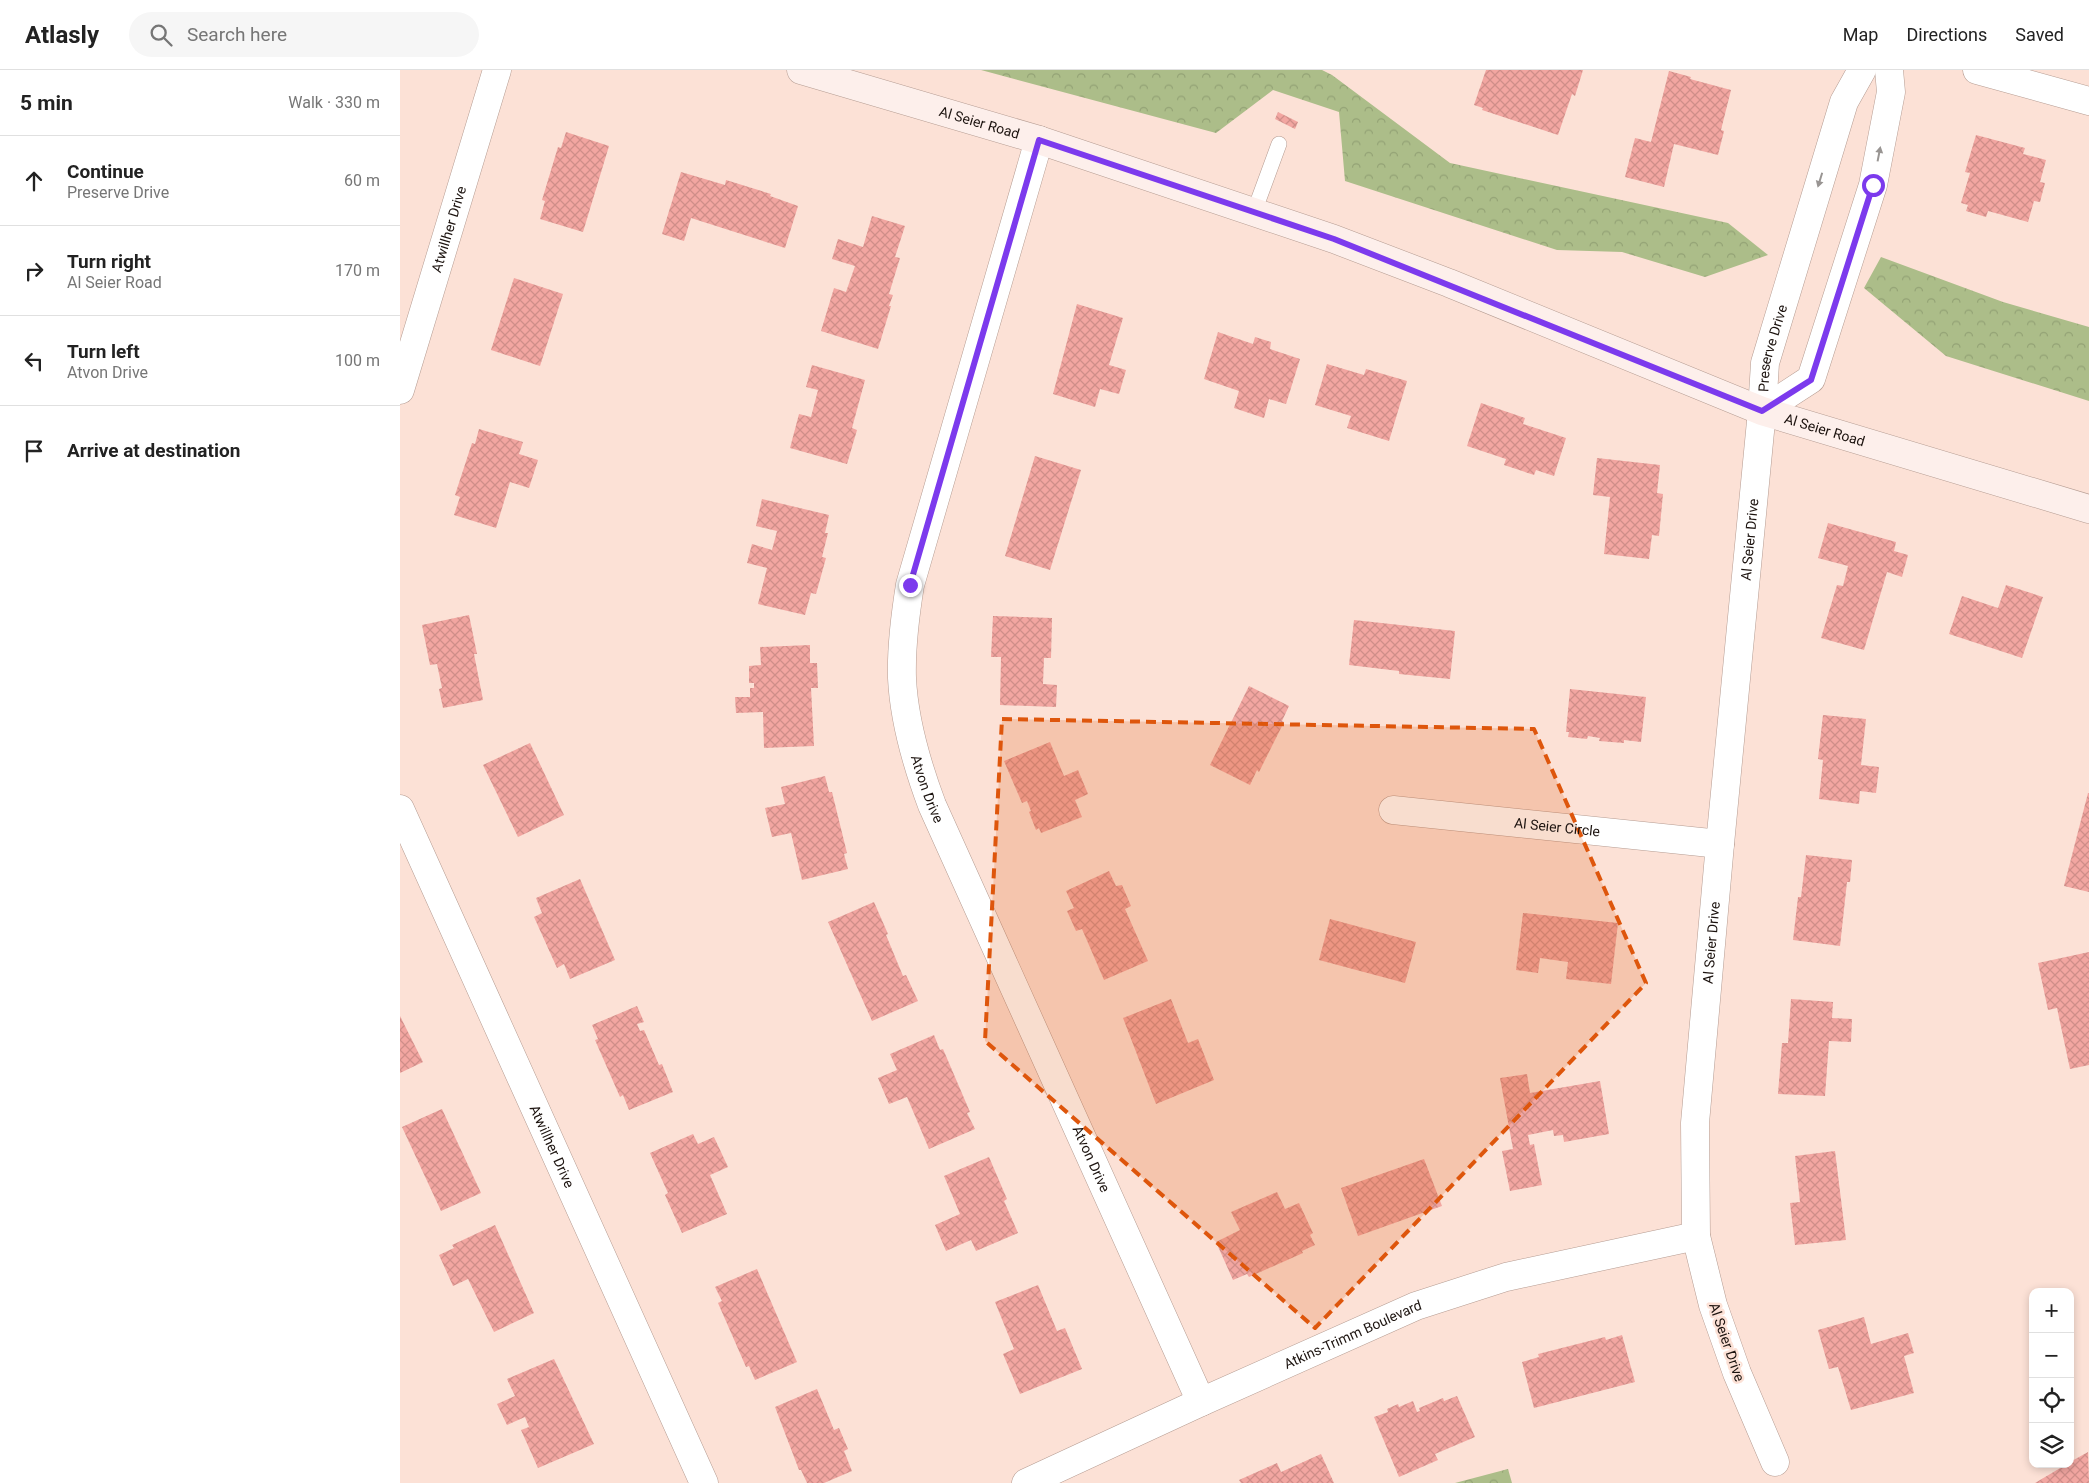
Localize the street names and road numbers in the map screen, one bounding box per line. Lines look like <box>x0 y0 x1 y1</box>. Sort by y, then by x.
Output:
street label: Al Seier Road <box>937 103 1022 142</box>
street label: Atwillher Drive <box>428 184 469 274</box>
street label: Preserve Drive <box>1755 303 1790 392</box>
street label: Al Seier Road <box>1783 410 1867 449</box>
street label: Al Seier Drive <box>1738 498 1761 581</box>
street label: Atvon Drive <box>908 753 947 825</box>
street label: Al Seier Circle <box>1513 815 1601 839</box>
street label: Al Seier Drive <box>1700 901 1723 984</box>
street label: Atwillher Drive <box>526 1102 578 1190</box>
street label: Atvon Drive <box>1070 1123 1113 1195</box>
street label: Atkins-Trimm Boulevard <box>1281 1297 1423 1372</box>
street label: Al Seier Drive <box>1706 1301 1748 1383</box>

